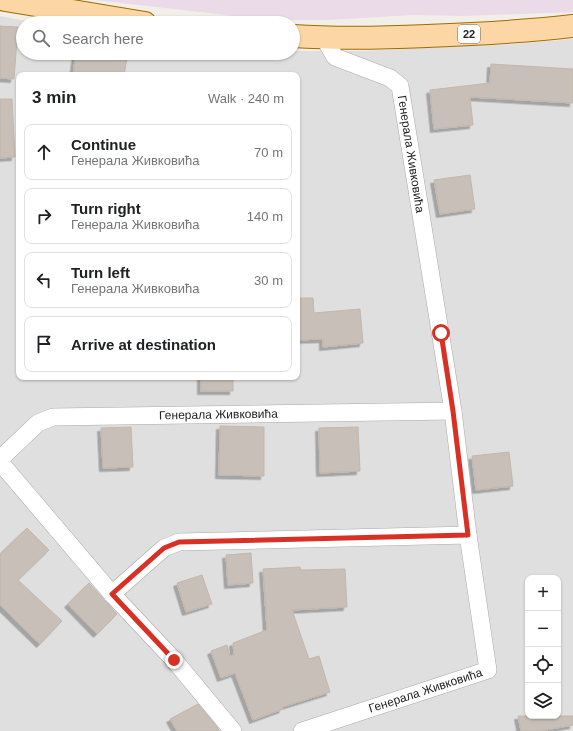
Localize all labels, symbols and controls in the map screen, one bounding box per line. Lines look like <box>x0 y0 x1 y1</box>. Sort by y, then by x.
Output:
search box <box>16 16 300 60</box>
road number: 22 <box>458 25 480 43</box>
icon: search <box>30 27 52 49</box>
text: Search here <box>62 30 144 47</box>
text: 3 min <box>32 88 76 107</box>
text: Walk · 240 m <box>208 91 284 106</box>
street label: Генерала Живковића <box>395 94 427 214</box>
text: Continue <box>71 136 136 153</box>
icon: ahead <box>33 141 55 163</box>
text: 70 m <box>254 145 283 160</box>
text: Генерала Живковића <box>71 153 200 168</box>
text: Turn right <box>71 200 141 217</box>
icon: right <box>33 205 55 227</box>
text: 140 m <box>247 209 283 224</box>
text: Генерала Живковића <box>71 217 200 232</box>
text: Turn left <box>71 264 130 281</box>
icon: left <box>33 269 55 291</box>
text: 30 m <box>254 273 283 288</box>
text: Генерала Живковића <box>71 281 200 296</box>
route start <box>432 324 450 342</box>
icon: arrive <box>33 333 55 355</box>
text: Arrive at destination <box>71 336 216 353</box>
street label: Генерала Живковића <box>159 407 278 422</box>
map controls <box>525 575 561 719</box>
button: + <box>525 575 561 611</box>
button: − <box>525 611 561 647</box>
button: locate <box>525 647 561 683</box>
route end <box>165 651 183 669</box>
street label: Генерала Живковића <box>367 665 484 716</box>
button: layers <box>525 683 561 719</box>

